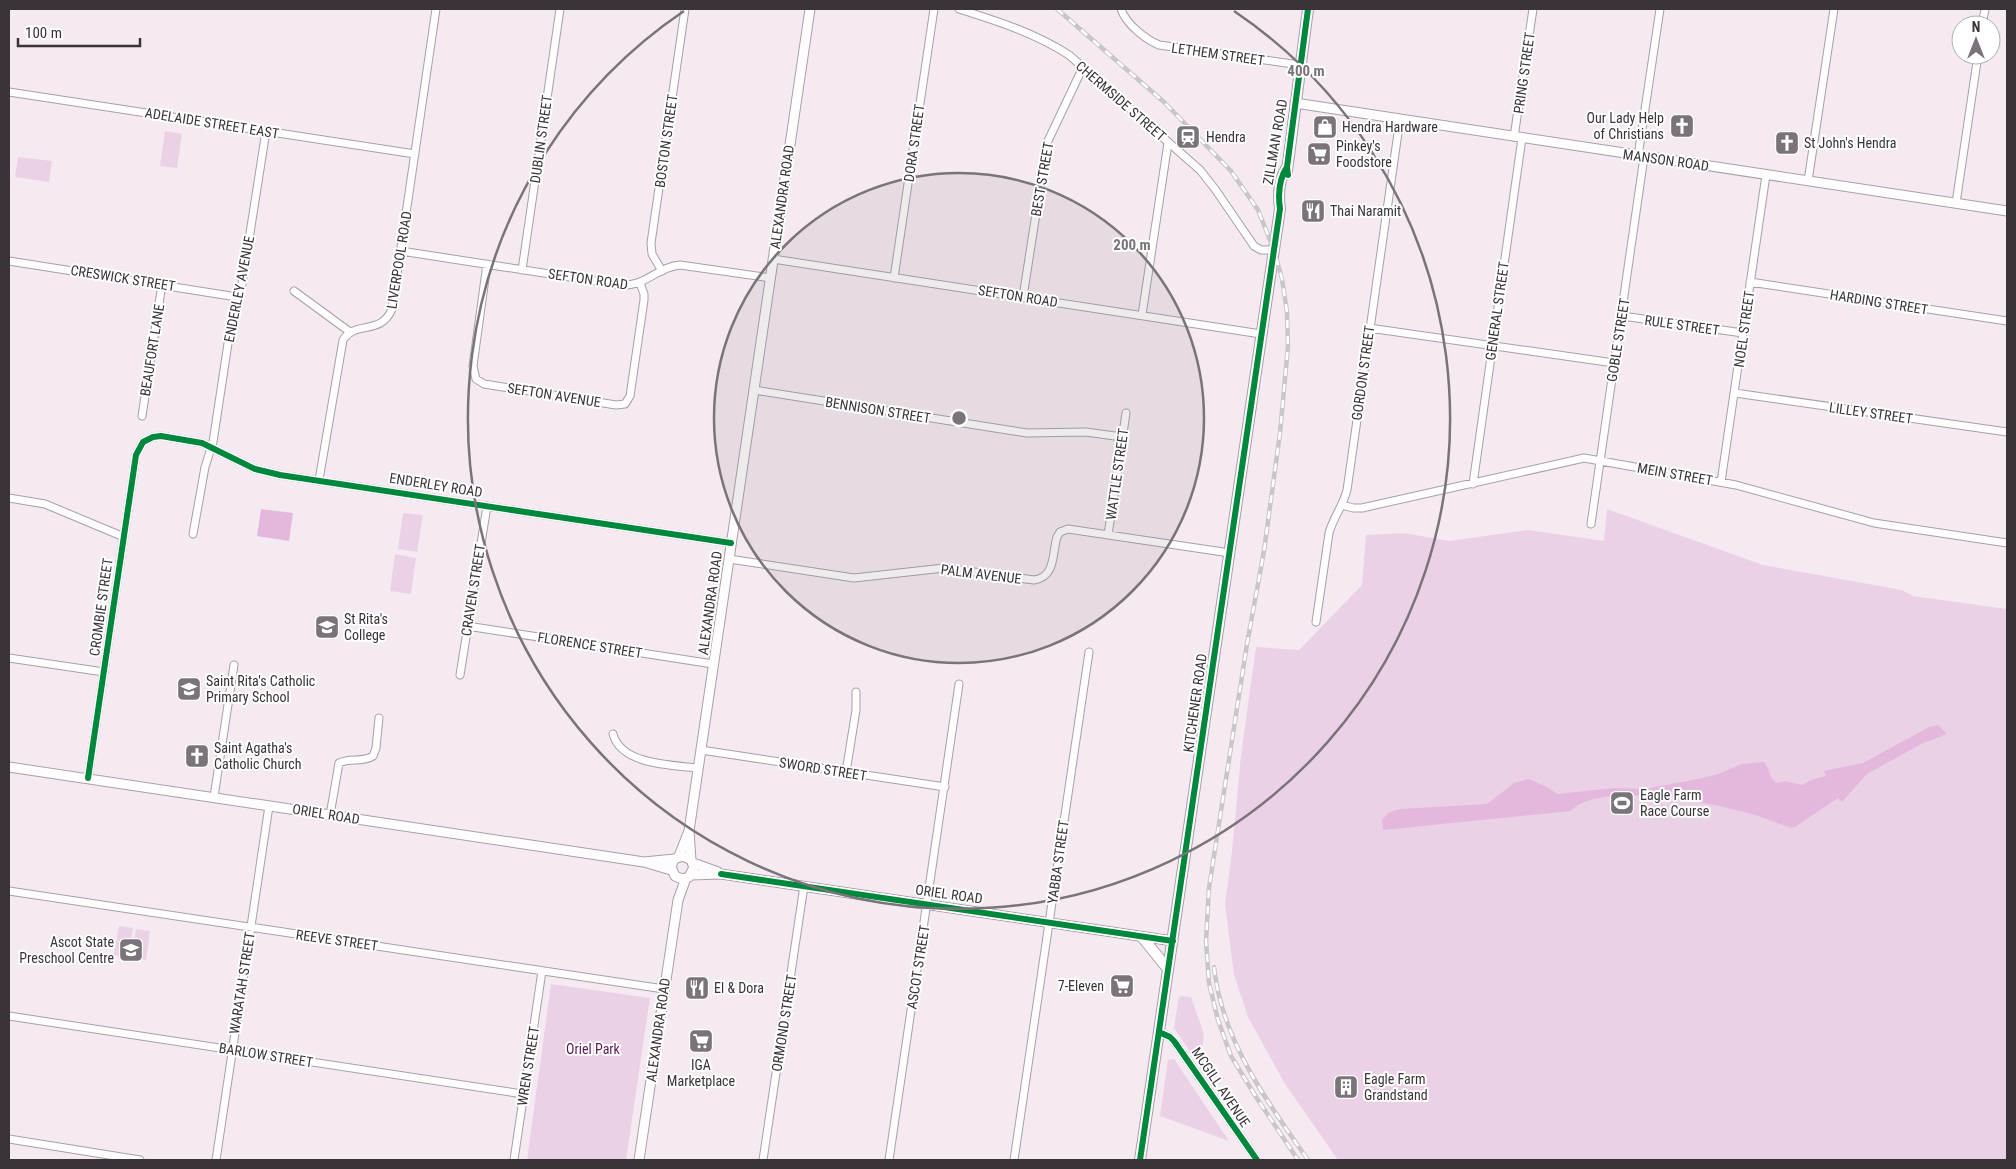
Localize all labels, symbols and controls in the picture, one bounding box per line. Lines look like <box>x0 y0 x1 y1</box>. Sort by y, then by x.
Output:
scale bar <box>18 15 140 47</box>
north arrow <box>1951 15 2001 65</box>
text: N <box>1972 19 1980 35</box>
text: 100 m <box>25 24 62 42</box>
street label: PRING STREET <box>1510 31 1538 115</box>
street label: LETHEM STREET <box>1170 40 1266 68</box>
street label: CHERMSIDE STREET <box>1073 58 1169 144</box>
text: 400 m <box>1287 62 1325 80</box>
street label: BOSTON STREET <box>652 93 680 189</box>
street label: DUBLIN STREET <box>527 94 555 184</box>
street label: ZILLMAN ROAD <box>1260 98 1290 186</box>
street label: DORA STREET <box>901 103 927 183</box>
street label: ADELAIDE STREET EAST <box>144 105 280 141</box>
place label: Our Lady Help of Christians <box>1587 110 1664 142</box>
church icon: Our Lady Help of Christians <box>1669 113 1695 139</box>
shop icon: Hendra Hardware <box>1312 114 1338 140</box>
place label: Hendra Hardware <box>1342 119 1438 135</box>
station icon: Hendra <box>1175 124 1201 150</box>
place label: Hendra <box>1206 129 1246 145</box>
church icon: St John's Hendra <box>1774 130 1800 156</box>
place label: St John's Hendra <box>1804 135 1896 151</box>
place label: Pinkey's Foodstore <box>1336 138 1392 170</box>
street label: BEST STREET <box>1028 140 1056 218</box>
supermarket icon: Pinkey's Foodstore <box>1306 141 1332 167</box>
street label: ALEXANDRA ROAD <box>767 144 797 250</box>
street label: MANSON ROAD <box>1622 146 1710 174</box>
restaurant icon: Thai Naramit <box>1300 198 1326 224</box>
place label: Thai Naramit <box>1330 203 1401 219</box>
street label: LIVERPOOL ROAD <box>383 210 415 310</box>
street label: ENDERLEY AVENUE <box>221 234 257 344</box>
text: 200 m <box>1113 236 1151 254</box>
street label: GENERAL STREET <box>1482 261 1512 361</box>
street label: CRESWICK STREET <box>69 262 177 294</box>
street label: SEFTON ROAD <box>547 265 629 293</box>
street label: SEFTON ROAD <box>977 282 1059 310</box>
street label: HARDING STREET <box>1829 286 1929 318</box>
street label: NOEL STREET <box>1731 290 1757 368</box>
street label: GOBLE STREET <box>1603 297 1633 383</box>
street label: BEAUFORT LANE <box>137 303 167 397</box>
street label: RULE STREET <box>1644 312 1720 338</box>
street label: GORDON STREET <box>1348 324 1378 422</box>
street label: SEFTON AVENUE <box>506 380 602 410</box>
street label: BENNISON STREET <box>824 394 932 426</box>
street label: LILLEY STREET <box>1828 399 1914 427</box>
centre of rings <box>950 409 968 427</box>
street label: WATTLE STREET <box>1103 427 1131 521</box>
street label: MEIN STREET <box>1636 460 1714 488</box>
street label: ENDERLEY ROAD <box>388 470 484 500</box>
street label: CRAVEN STREET <box>458 543 488 637</box>
street label: ALEXANDRA ROAD <box>695 550 725 656</box>
street label: CROMBIE STREET <box>86 557 116 657</box>
street label: PALM AVENUE <box>940 561 1022 587</box>
place label: St Rita's College <box>344 611 388 643</box>
school or university icon: St Rita's College <box>314 614 340 640</box>
street label: FLORENCE STREET <box>536 629 644 661</box>
street label: KITCHENER ROAD <box>1180 653 1210 753</box>
place label: Saint Rita's Catholic Primary School <box>206 673 315 705</box>
school or university icon: Saint Rita's Catholic Primary School <box>176 676 202 702</box>
place label: Saint Agatha's Catholic Church <box>214 740 302 772</box>
church icon: Saint Agatha's Catholic Church <box>184 743 210 769</box>
street label: SWORD STREET <box>778 754 868 784</box>
place label: Eagle Farm Race Course <box>1640 787 1710 819</box>
sports icon: Eagle Farm Race Course <box>1609 790 1635 816</box>
street label: ORIEL ROAD <box>291 801 361 827</box>
street label: YABBA STREET <box>1044 819 1072 905</box>
street label: ORIEL ROAD <box>914 881 984 907</box>
street label: ASCOT STREET <box>903 924 933 1010</box>
street label: REEVE STREET <box>295 926 379 954</box>
street label: WARATAH STREET <box>226 931 258 1035</box>
place label: Ascot State Preschool Centre <box>19 934 114 966</box>
school or university icon: Ascot State Preschool Centre <box>118 937 144 963</box>
street label: ORMOND STREET <box>768 973 800 1073</box>
supermarket icon: 7-Eleven <box>1109 973 1135 999</box>
restaurant icon: El & Dora <box>684 975 710 1001</box>
street label: ALEXANDRA ROAD <box>643 977 673 1083</box>
place label: 7-Eleven <box>1058 978 1104 994</box>
place label: El & Dora <box>714 980 764 996</box>
street label: WREN STREET <box>514 1025 542 1107</box>
supermarket icon: IGA Marketplace <box>688 1028 714 1054</box>
street label: BARLOW STREET <box>218 1040 314 1070</box>
park label: Oriel Park <box>566 1041 621 1057</box>
street label: MCGILL AVENUE <box>1188 1044 1254 1130</box>
place label: IGA Marketplace <box>667 1057 736 1089</box>
place label: Eagle Farm Grandstand <box>1364 1071 1428 1103</box>
building icon: Eagle Farm Grandstand <box>1333 1074 1359 1100</box>

